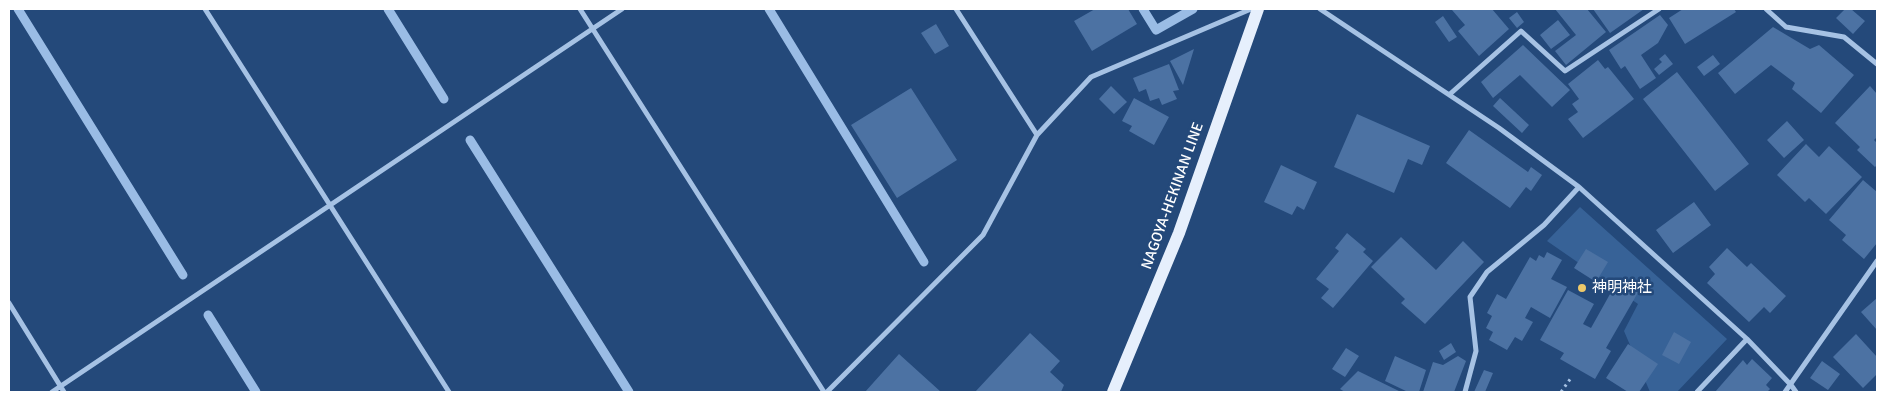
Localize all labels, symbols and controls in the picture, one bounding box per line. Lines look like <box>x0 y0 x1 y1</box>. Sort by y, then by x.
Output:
street label: NAGOYA-HEKINAN LINE <box>1138 120 1208 272</box>
place label: 神明神社 <box>1592 279 1652 297</box>
marker: 神明神社 <box>1576 282 1588 294</box>

